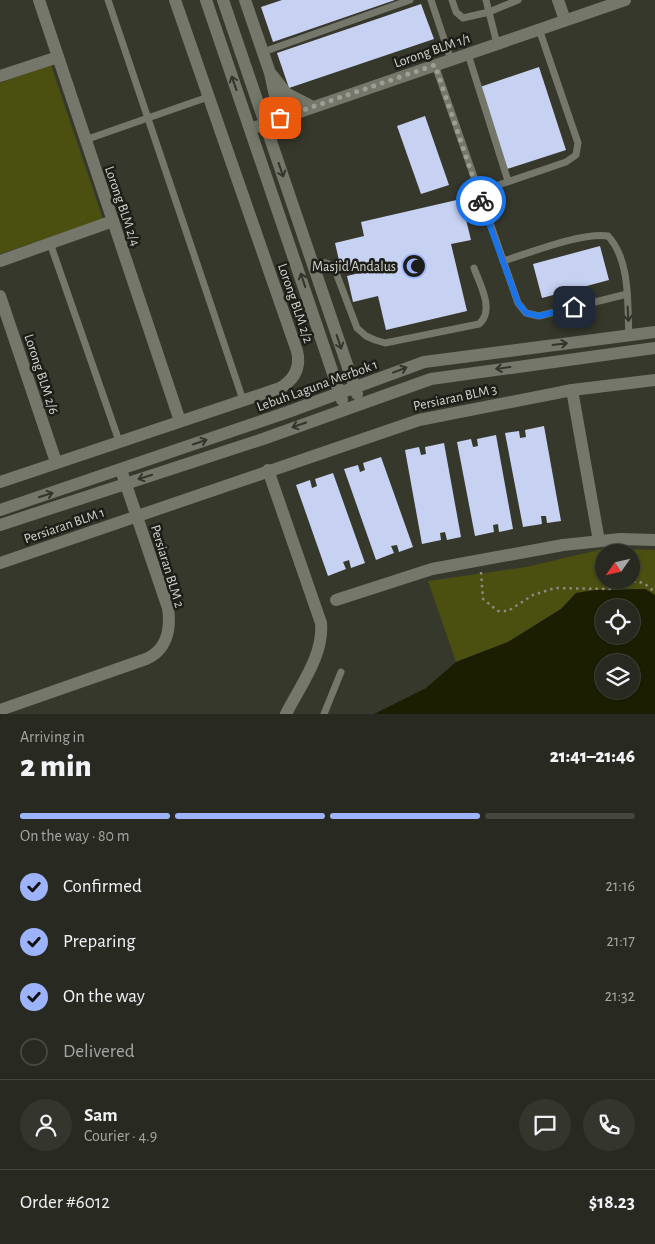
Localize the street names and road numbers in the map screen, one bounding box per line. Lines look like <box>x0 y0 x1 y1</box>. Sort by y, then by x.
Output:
street label: Lorong BLM 1/1 <box>392 31 473 71</box>
street label: Lorong BLM 2/4 <box>102 164 142 248</box>
street label: Lorong BLM 2/2 <box>275 262 315 345</box>
street label: Lorong BLM 2/6 <box>21 332 61 416</box>
street label: Lebuh Laguna Merbok 1 <box>255 358 380 414</box>
street label: Persiaran BLM 3 <box>412 382 499 414</box>
street label: Persiaran BLM 1 <box>22 506 106 546</box>
street label: Persiaran BLM 2 <box>148 523 186 609</box>

